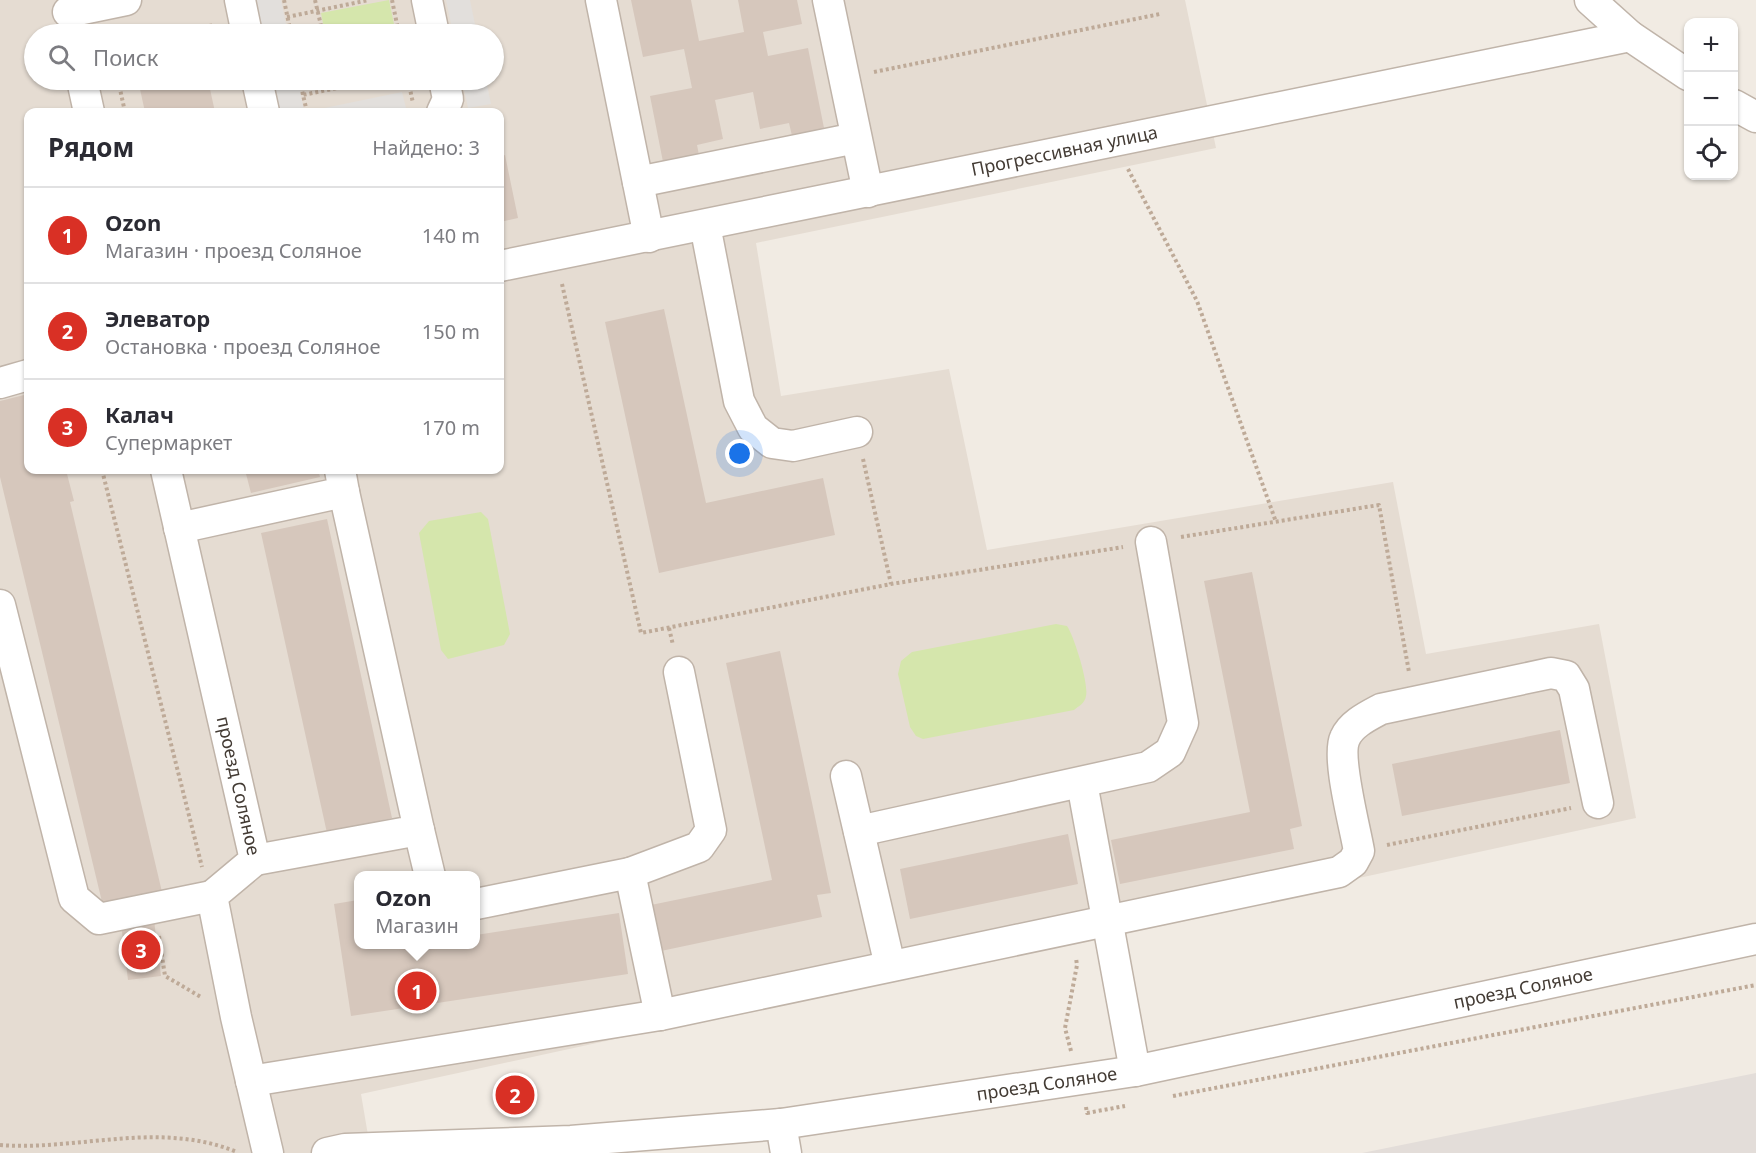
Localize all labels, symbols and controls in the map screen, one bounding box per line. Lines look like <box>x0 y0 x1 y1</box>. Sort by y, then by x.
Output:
map controls <box>1684 18 1738 180</box>
button: + <box>1684 18 1738 72</box>
search box <box>24 24 504 90</box>
icon: search <box>45 41 78 74</box>
text: Поиск <box>93 42 158 72</box>
button: − <box>1684 72 1738 126</box>
street label: Прогрессивная улица <box>969 119 1160 181</box>
button: locate <box>1684 126 1738 180</box>
text: Рядом <box>48 129 134 165</box>
text: Найдено: 3 <box>372 134 480 161</box>
text: Ozon <box>105 207 161 237</box>
text: 1 <box>62 222 73 249</box>
text: 140 m <box>422 222 480 249</box>
text: Магазин · проезд Соляное <box>105 237 362 264</box>
text: Элеватор <box>105 303 210 333</box>
text: 2 <box>62 318 73 345</box>
text: 150 m <box>422 318 480 345</box>
text: Остановка · проезд Соляное <box>105 333 380 360</box>
text: Калач <box>105 399 174 429</box>
text: 3 <box>62 414 73 441</box>
text: 170 m <box>422 414 480 441</box>
text: Супермаркет <box>105 429 232 456</box>
your location <box>725 439 754 468</box>
street label: проезд Соляное <box>212 714 267 858</box>
popup <box>354 871 480 949</box>
text: Ozon <box>375 882 432 912</box>
text: Магазин <box>375 912 459 939</box>
pin: 3 <box>122 928 160 972</box>
street label: проезд Соляное <box>1451 961 1595 1014</box>
pin: 1 <box>398 968 436 1014</box>
street label: проезд Соляное <box>975 1061 1119 1106</box>
pin: 2 <box>496 1072 534 1118</box>

